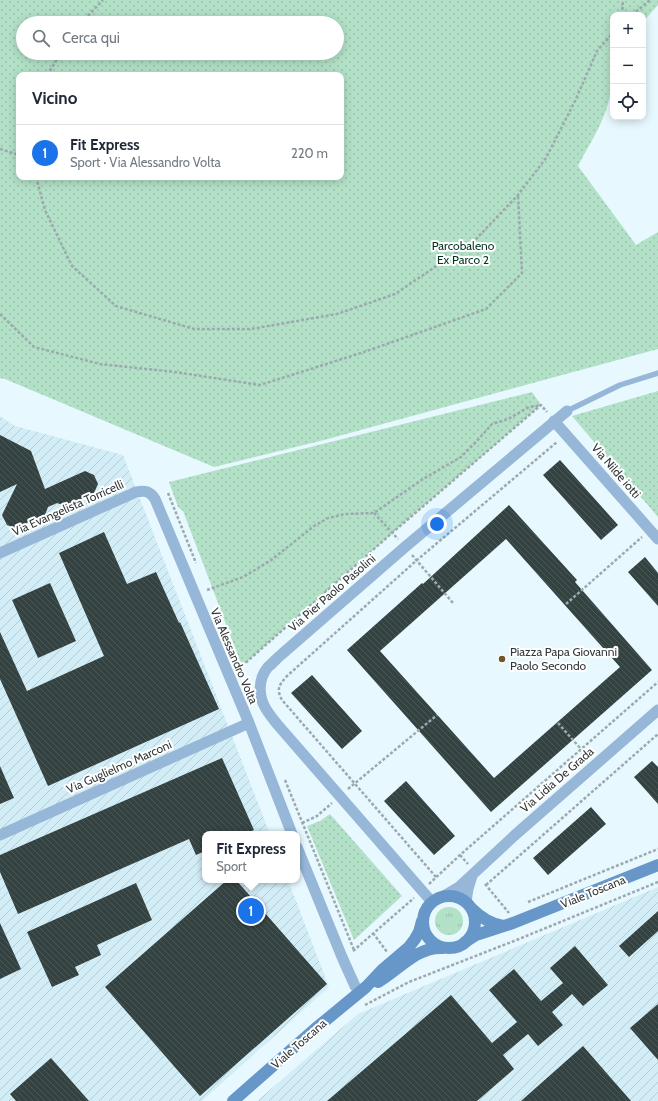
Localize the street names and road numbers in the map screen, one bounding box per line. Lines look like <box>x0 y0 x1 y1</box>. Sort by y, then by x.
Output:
street label: Via Nilde iotti <box>589 440 644 501</box>
street label: Via Evangelista Torricelli <box>10 476 126 539</box>
street label: Via Pier Paolo Pasolini <box>285 551 378 635</box>
street label: Via Alessandro Volta <box>207 606 262 706</box>
street label: Via Guglielmo Marconi <box>64 737 174 796</box>
street label: Via Lidia De Grada <box>517 743 597 816</box>
street label: Viale Toscana <box>558 872 628 911</box>
street label: Viale Toscana <box>268 1015 330 1072</box>

